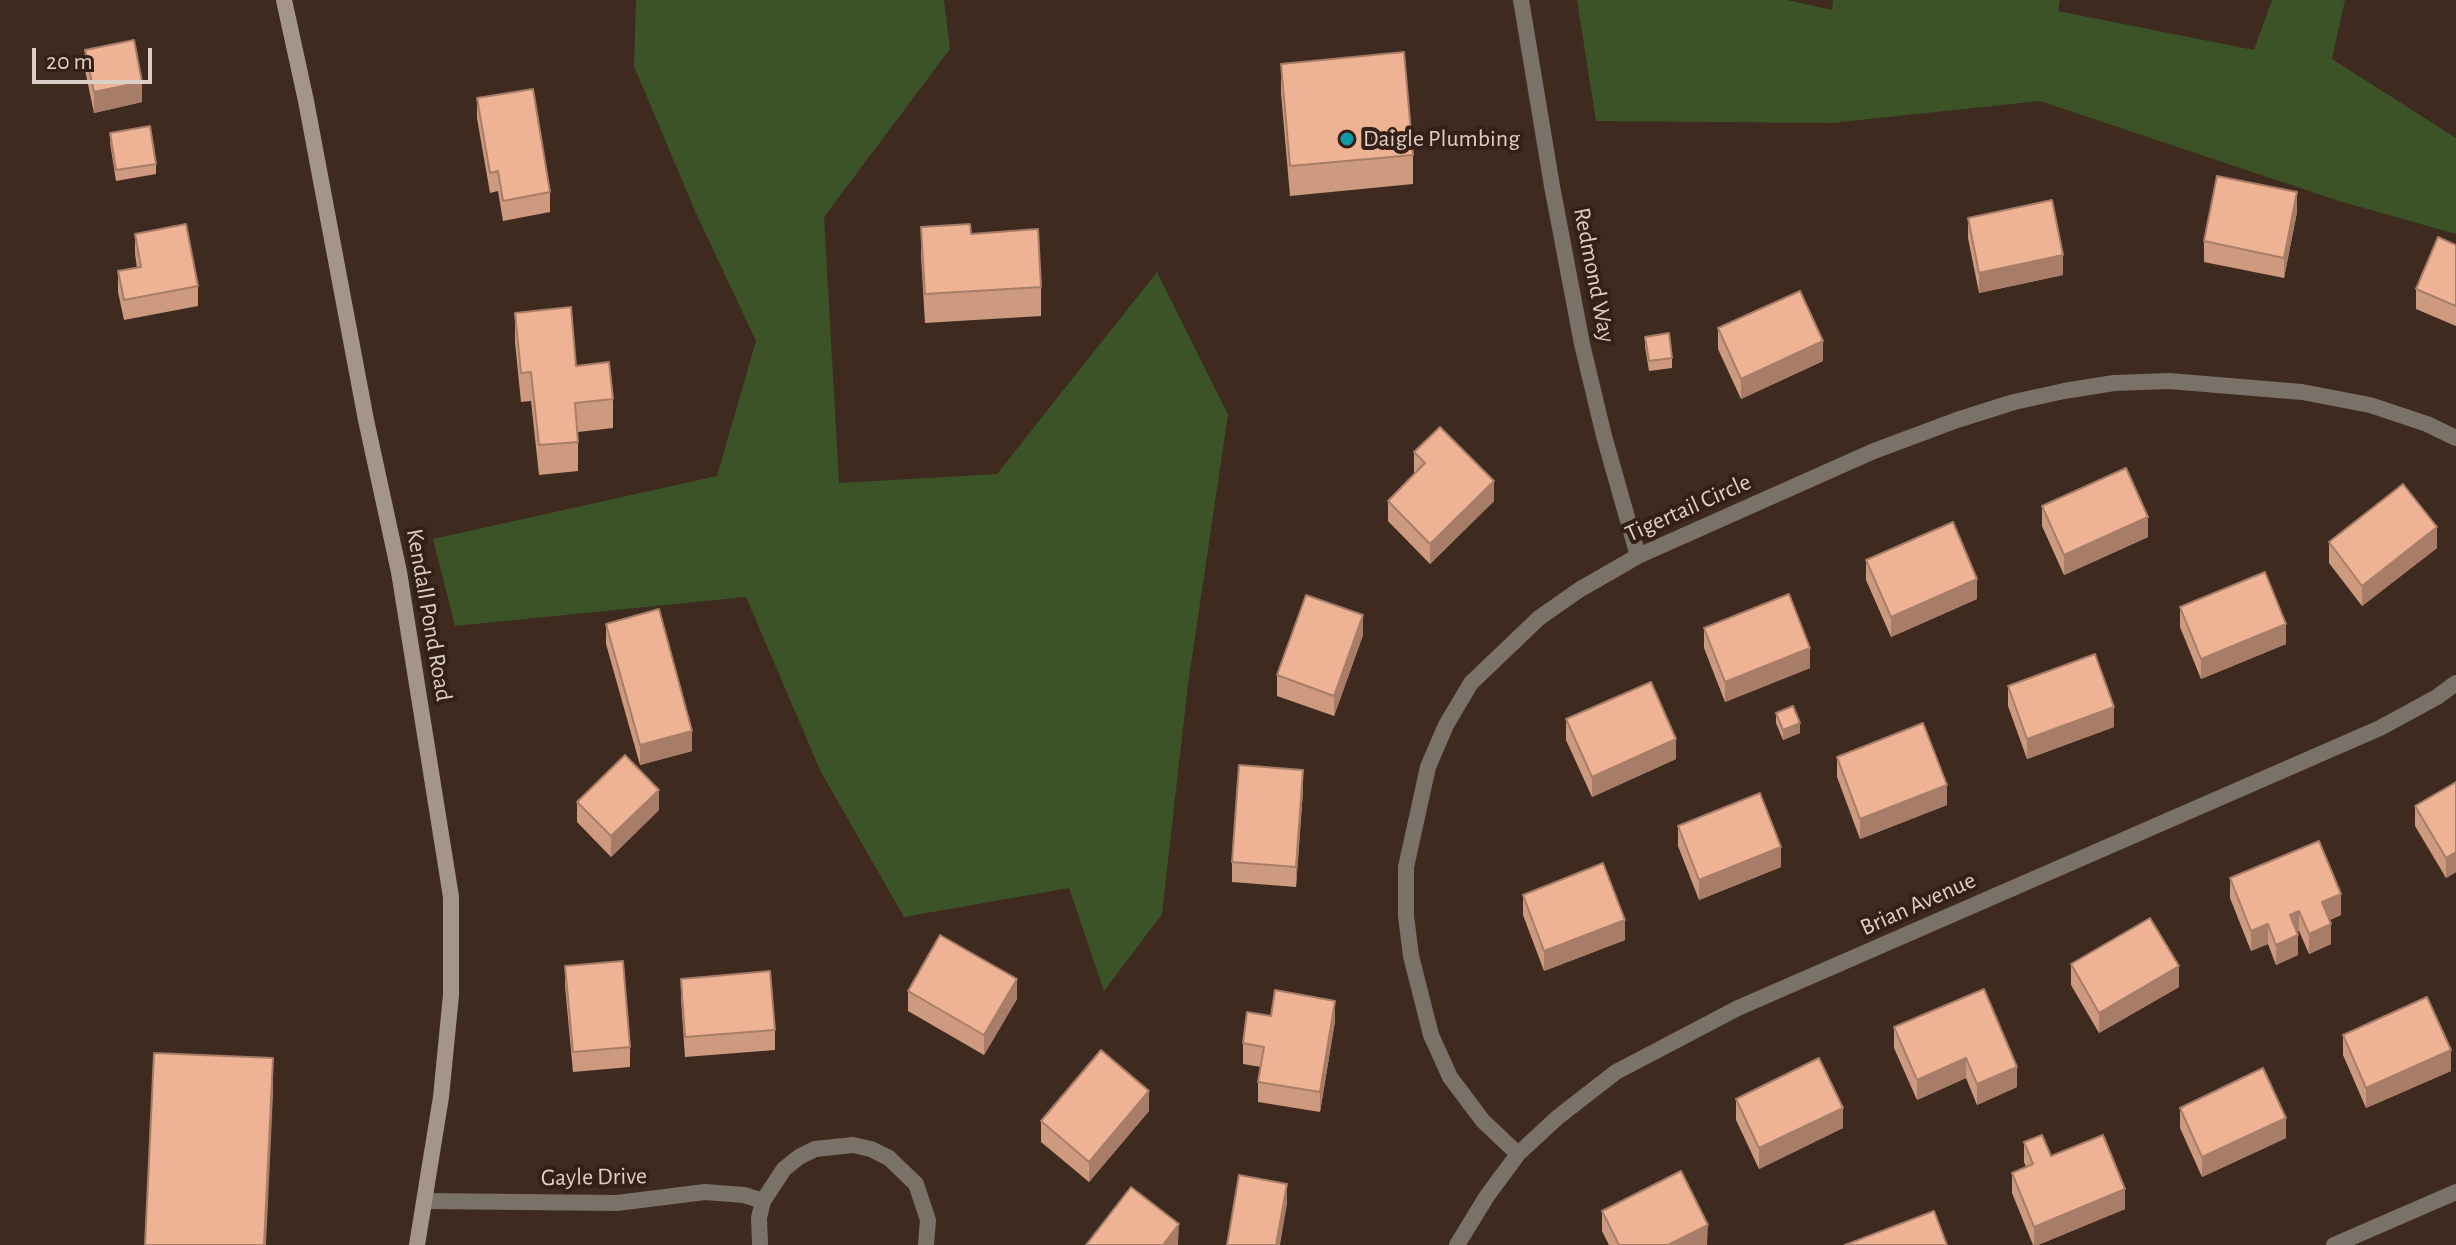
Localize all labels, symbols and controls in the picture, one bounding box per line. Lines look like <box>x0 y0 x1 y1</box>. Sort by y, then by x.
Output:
scale bar <box>36 32 156 82</box>
text: 20 m <box>46 50 93 74</box>
place label: Daigle Plumbing <box>1363 125 1520 153</box>
marker: Daigle Plumbing <box>1338 130 1356 148</box>
street label: Redmond Way <box>1567 205 1621 345</box>
street label: Tigertail Circle <box>1621 467 1755 549</box>
street label: Kendall Pond Road <box>400 526 458 704</box>
street label: Brian Avenue <box>1856 866 1980 942</box>
street label: Gayle Drive <box>541 1162 647 1192</box>

